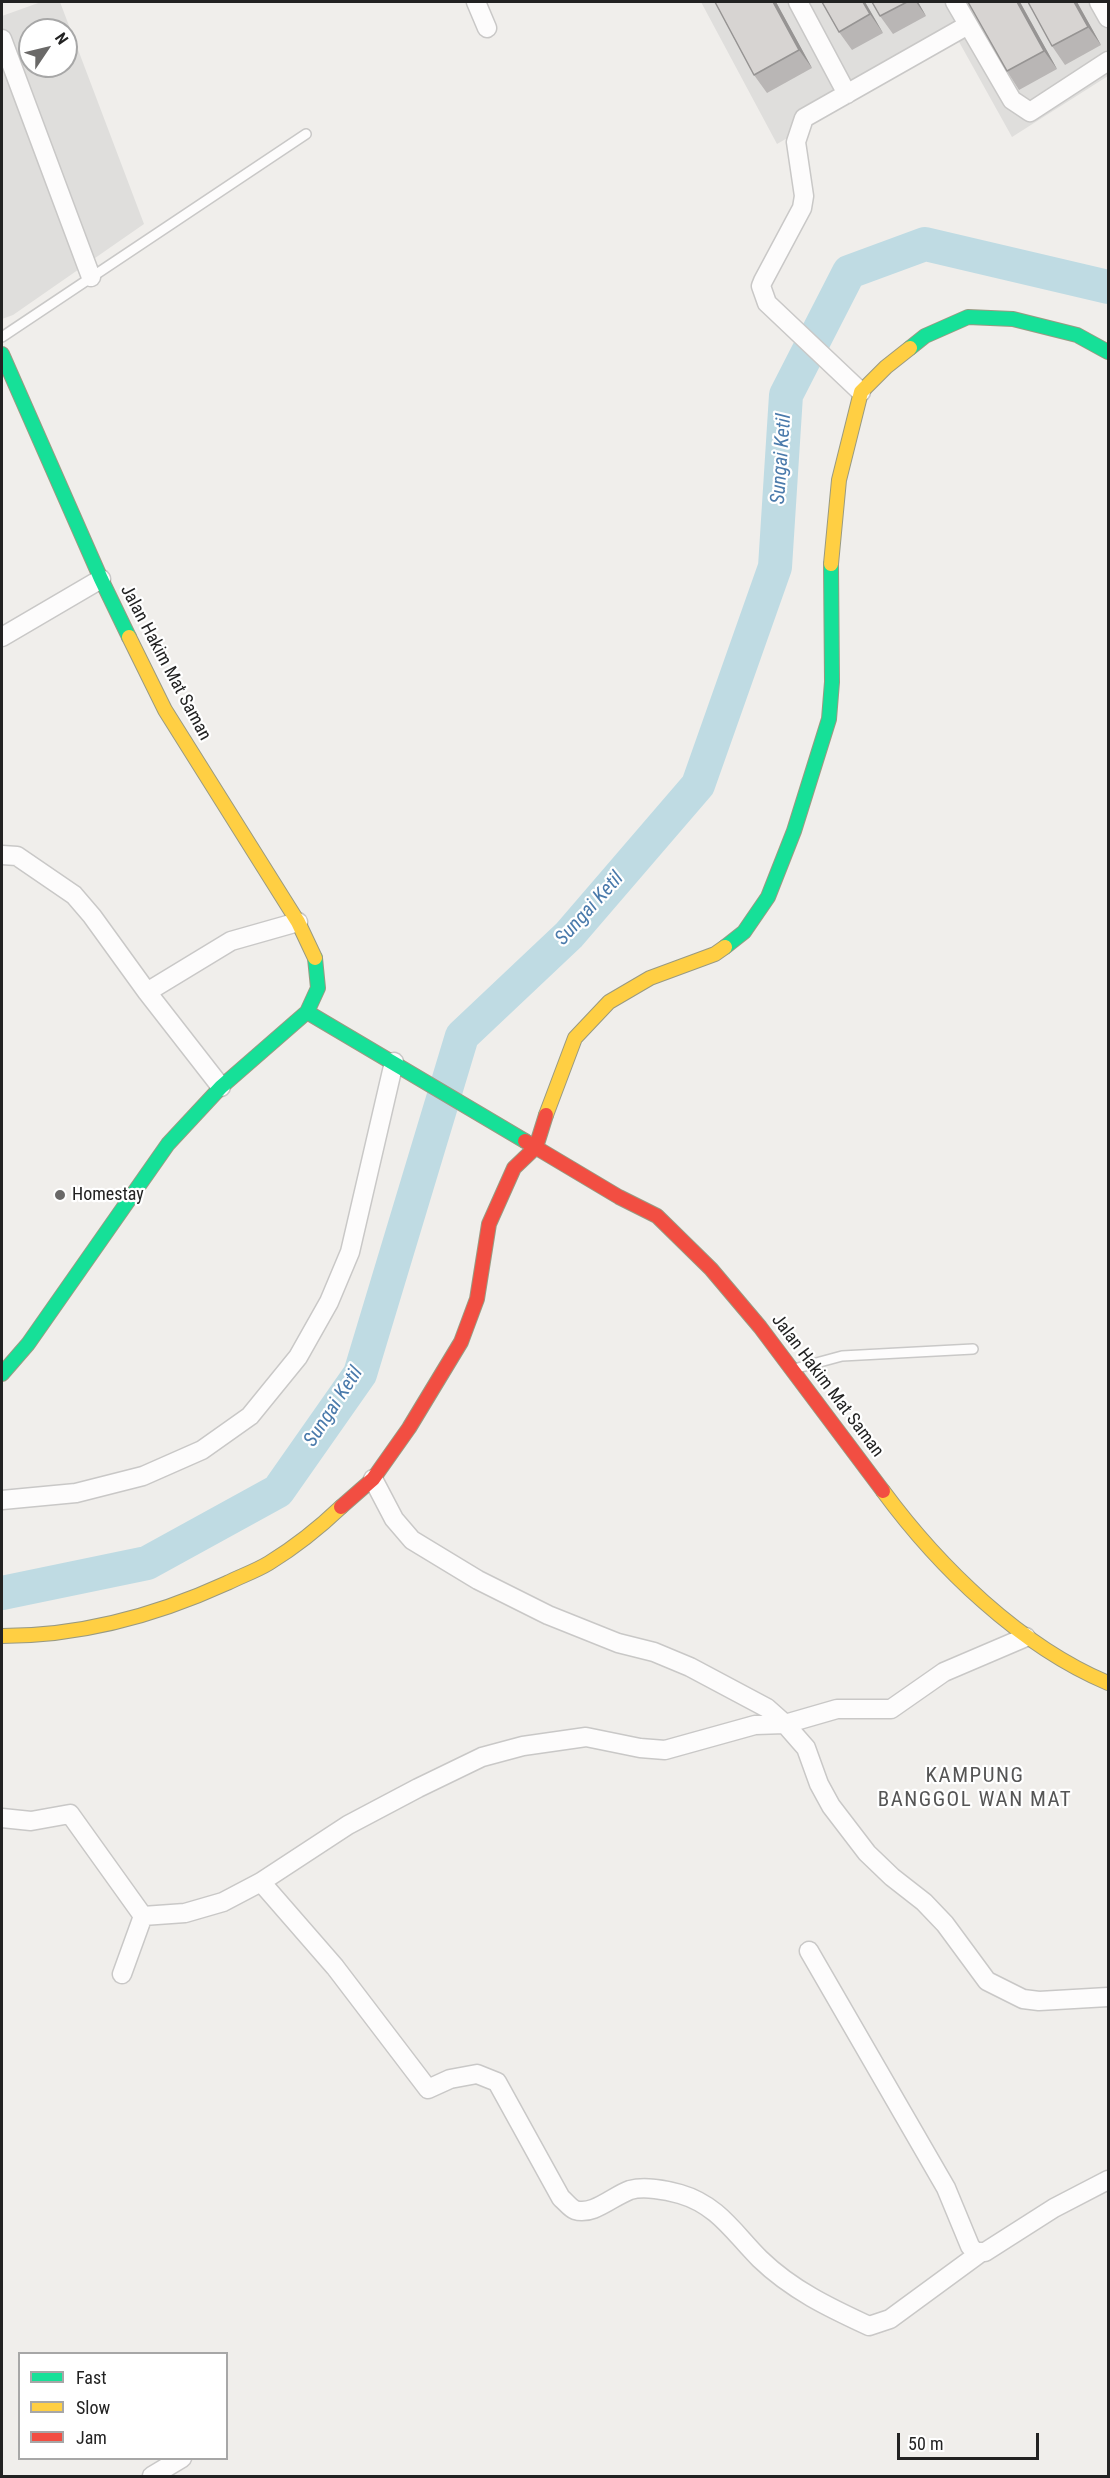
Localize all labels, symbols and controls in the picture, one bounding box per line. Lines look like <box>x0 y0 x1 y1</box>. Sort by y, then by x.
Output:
north arrow <box>18 18 78 78</box>
text: N <box>51 29 72 48</box>
water label: Sungai Ketil <box>767 413 797 505</box>
street label: Jalan Hakim Mat Saman <box>115 581 215 745</box>
water label: Sungai Ketil <box>551 867 629 951</box>
place label: Homestay <box>72 1184 144 1206</box>
marker: Homestay <box>53 1188 67 1202</box>
street label: Jalan Hakim Mat Saman <box>766 1310 888 1462</box>
water label: Sungai Ketil <box>299 1362 369 1452</box>
district label: KAMPUNG BANGGOL WAN MAT <box>878 1764 1072 1814</box>
legend <box>18 2352 228 2460</box>
text: Fast <box>76 2367 107 2388</box>
text: Slow <box>76 2397 110 2418</box>
scale bar <box>900 2421 1042 2459</box>
text: Jam <box>76 2427 107 2448</box>
text: 50 m <box>908 2433 943 2454</box>

